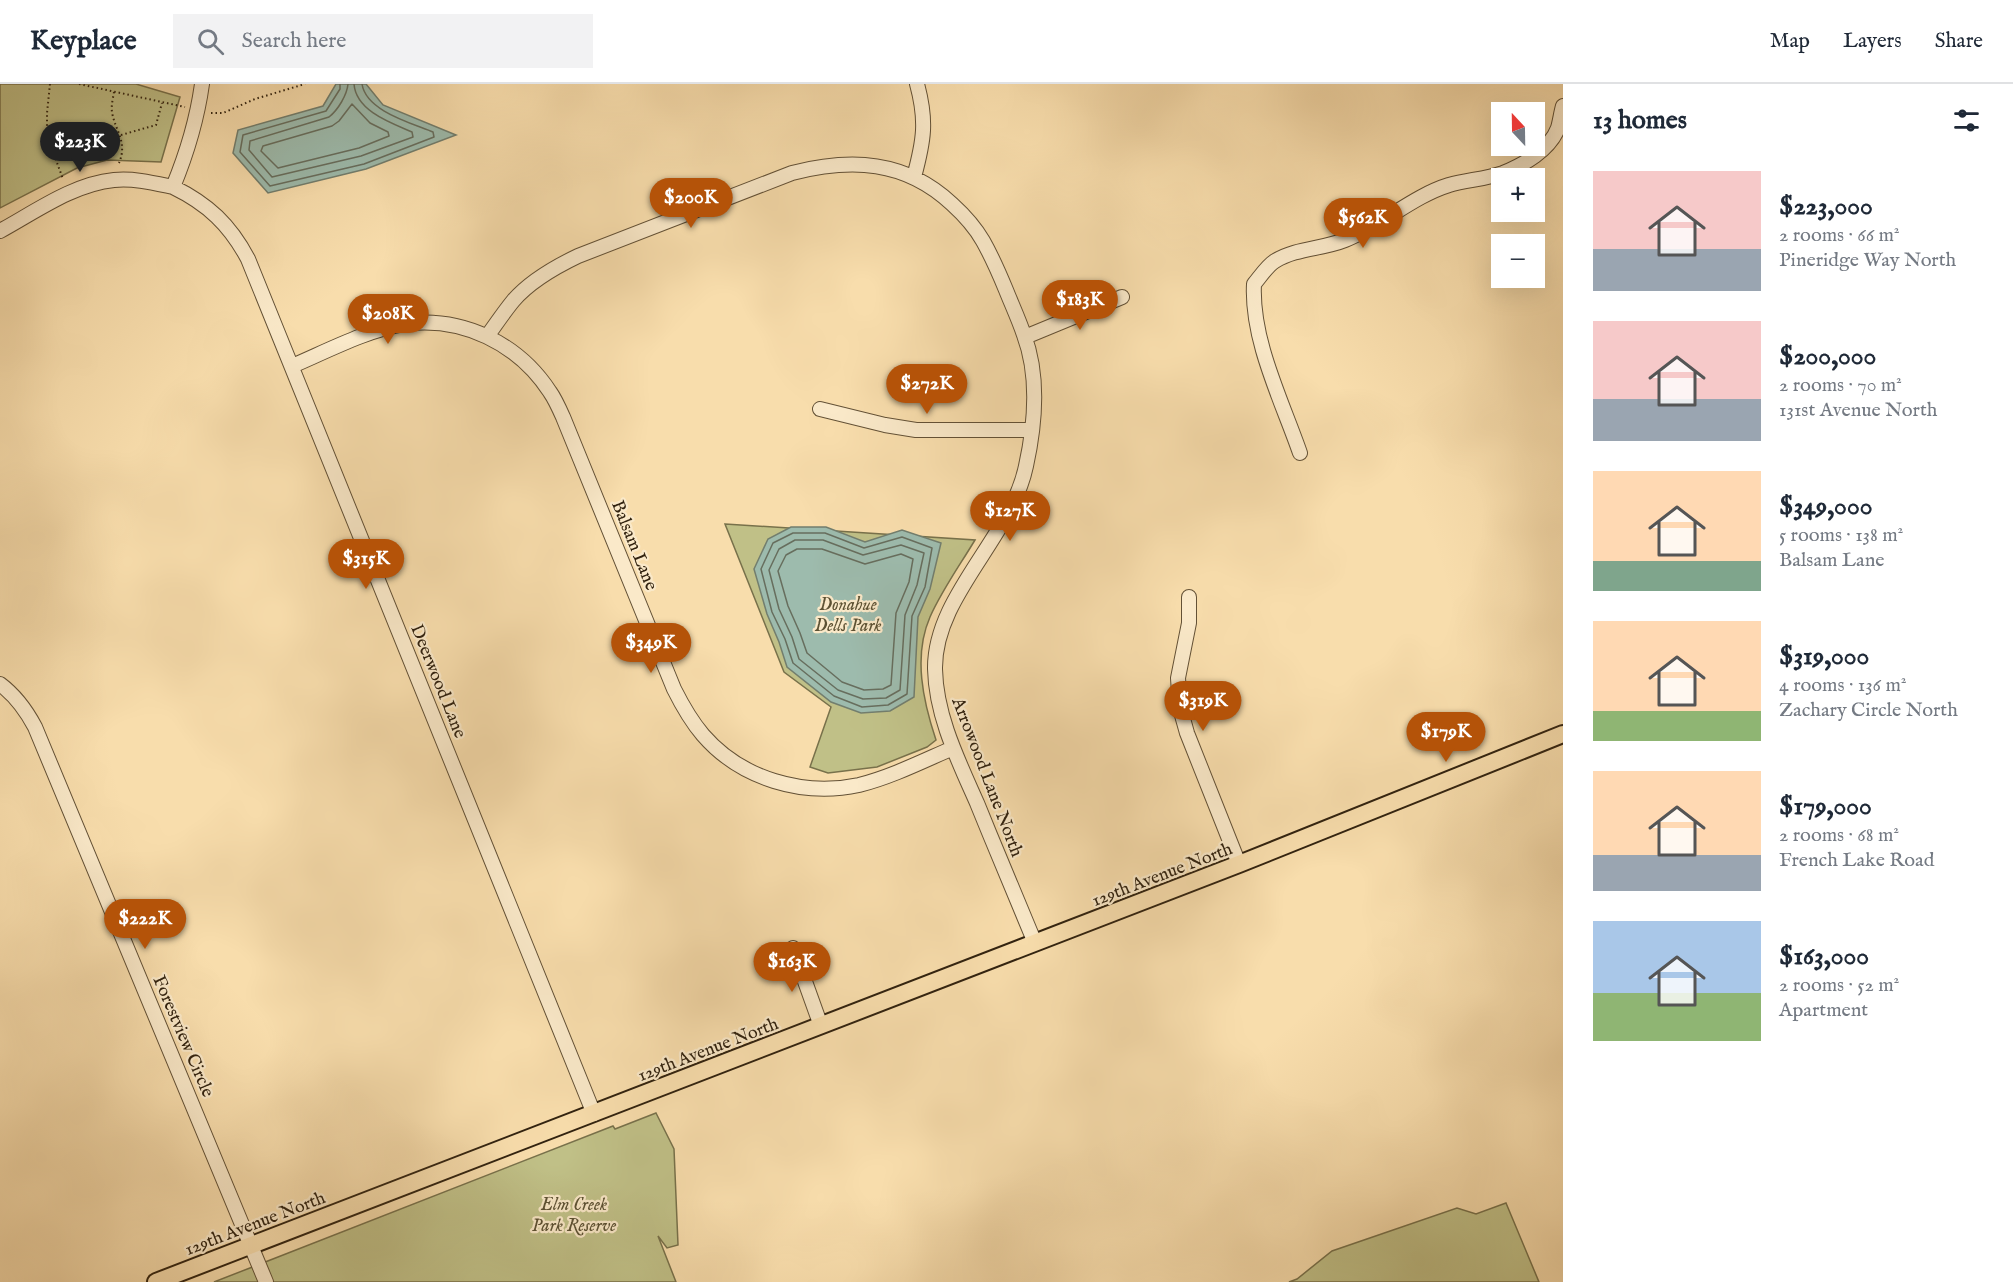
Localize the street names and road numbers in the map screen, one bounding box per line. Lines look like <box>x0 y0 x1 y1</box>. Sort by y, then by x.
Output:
street label: Balsam Lane <box>605 497 662 594</box>
street label: Deerwood Lane <box>404 621 471 742</box>
street label: Arrowood Lane North <box>945 694 1028 861</box>
street label: 129th Avenue North <box>1089 838 1236 913</box>
street label: Forestview Circle <box>147 972 219 1101</box>
street label: 129th Avenue North <box>635 1013 782 1088</box>
street label: 129th Avenue North <box>182 1187 329 1262</box>

